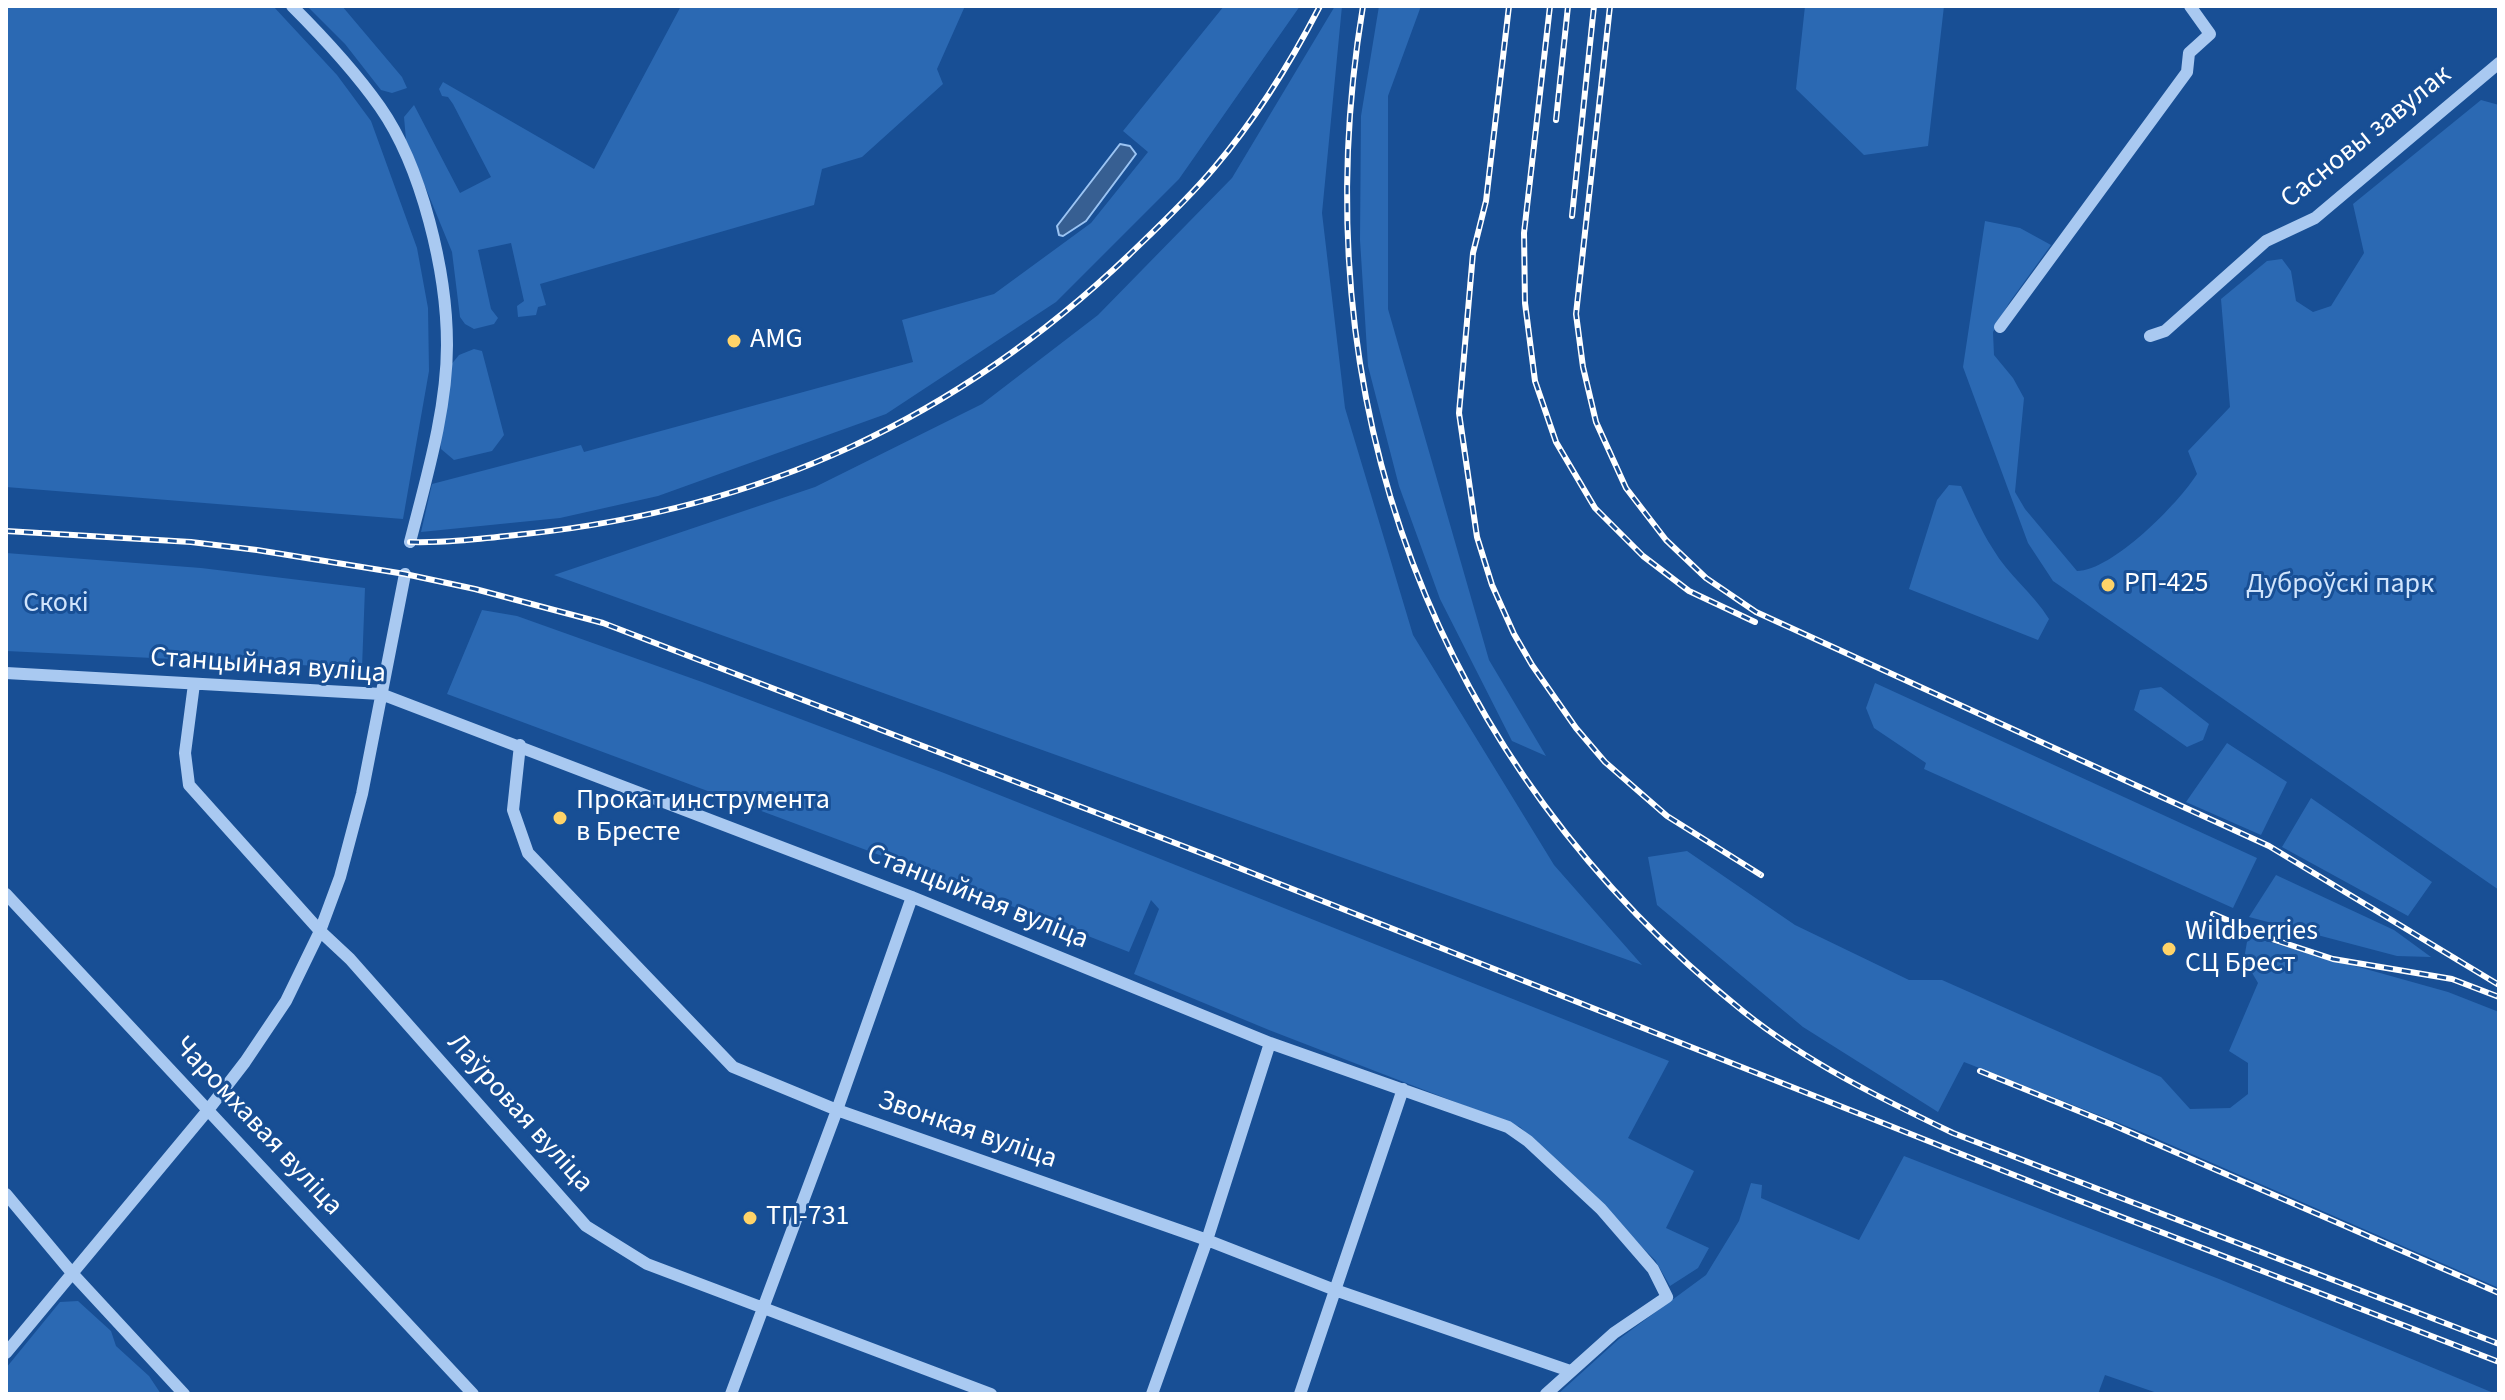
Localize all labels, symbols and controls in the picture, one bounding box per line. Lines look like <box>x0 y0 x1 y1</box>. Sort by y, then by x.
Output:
street label: Сасновы завулак <box>2275 59 2459 217</box>
place label: AMG <box>750 324 803 358</box>
marker: AMG <box>725 332 743 350</box>
place label: РП-425 <box>2124 568 2208 602</box>
park label: Дуброўскі парк <box>2246 569 2434 603</box>
marker: РП-425 <box>2099 576 2117 594</box>
park label: Скокі <box>23 588 89 622</box>
street label: Станцыйная вуліца <box>149 642 387 692</box>
place label: Прокат инструмента в Бресте <box>576 785 830 851</box>
marker: Прокат инструмента в Бресте <box>551 809 569 827</box>
street label: Станцыйная вуліца <box>861 838 1093 958</box>
place label: Wildberries СЦ Брест <box>2185 916 2318 982</box>
marker: Wildberries СЦ Брест <box>2160 940 2178 958</box>
street label: Лаўровая вуліца <box>439 1028 599 1200</box>
street label: Чаромхавая вуліца <box>165 1031 349 1223</box>
street label: Звонкая вуліца <box>873 1085 1061 1177</box>
place label: ТП-731 <box>766 1201 850 1235</box>
marker: ТП-731 <box>741 1209 759 1227</box>

